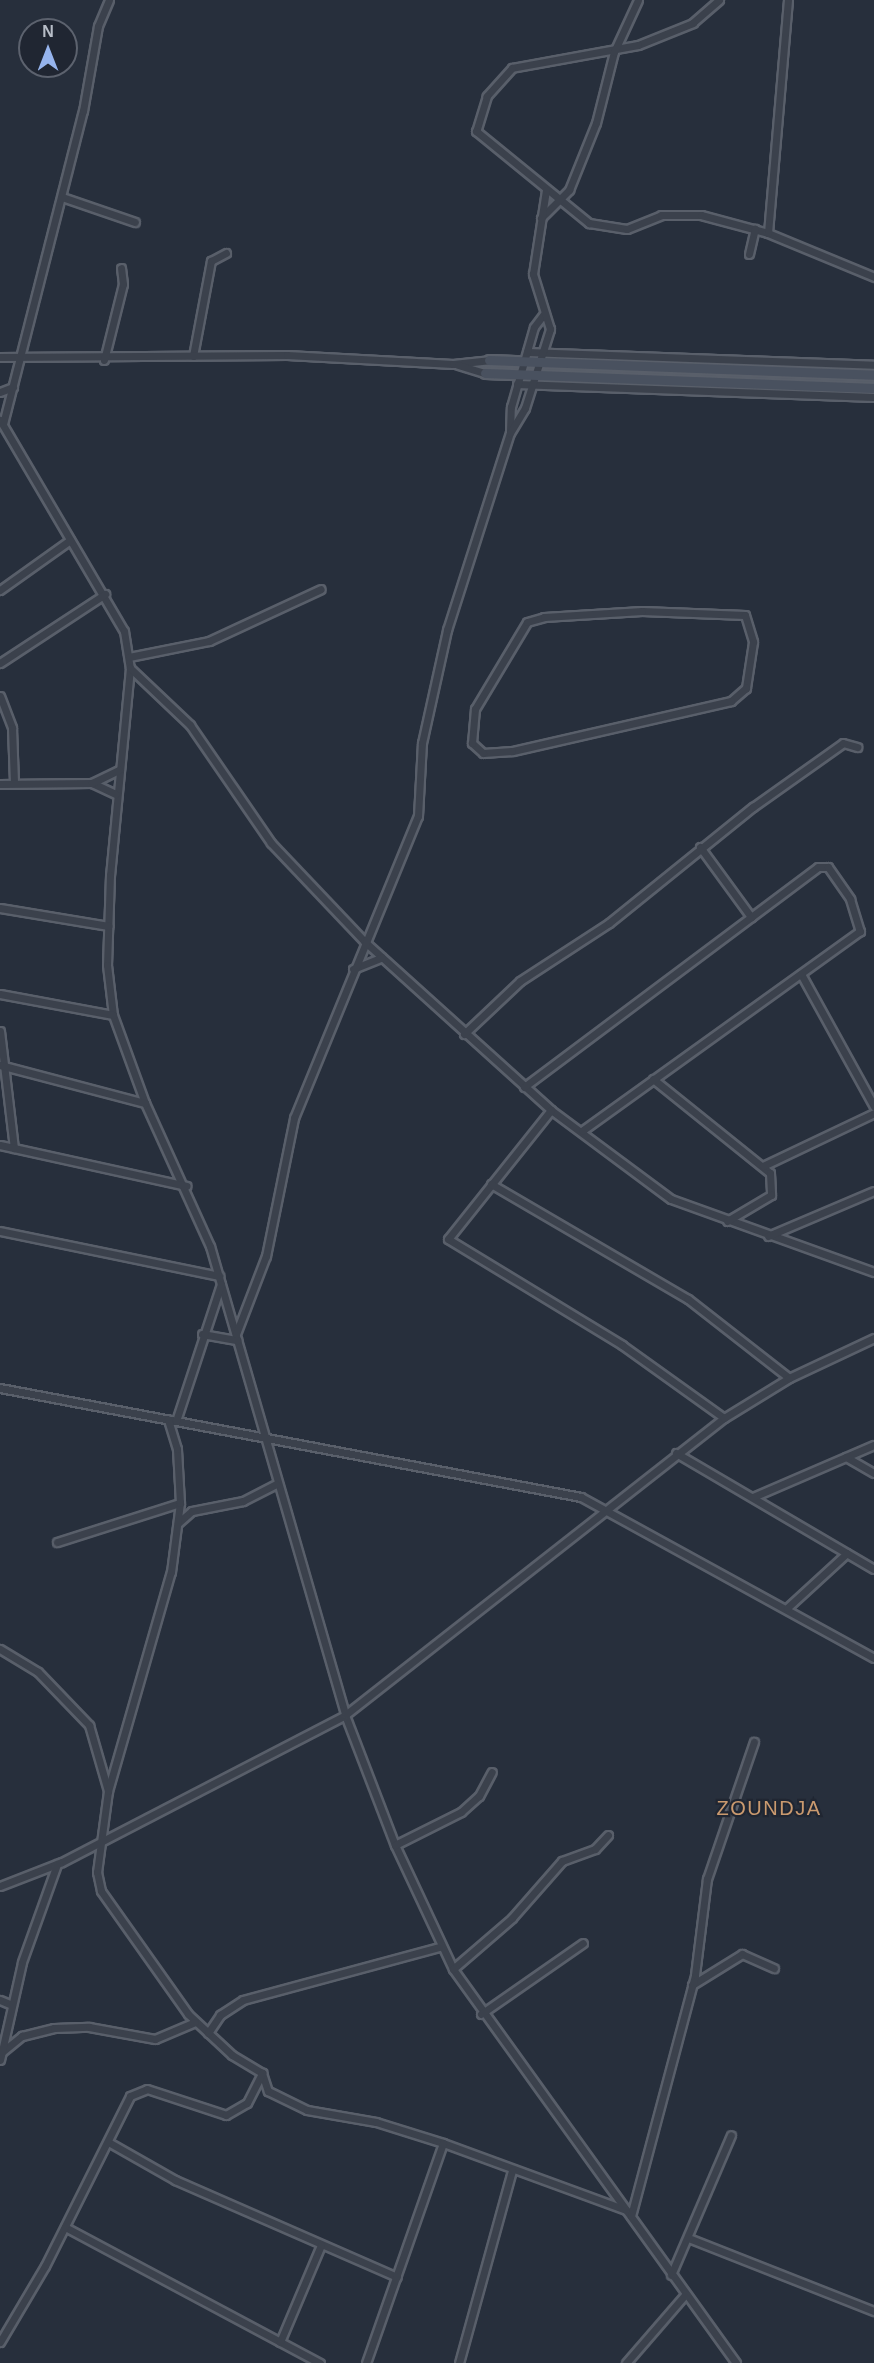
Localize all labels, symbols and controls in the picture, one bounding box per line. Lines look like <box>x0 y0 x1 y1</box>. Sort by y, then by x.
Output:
north arrow <box>18 18 78 78</box>
text: N <box>42 23 54 40</box>
district label: ZOUNDJA <box>717 1796 821 1820</box>

